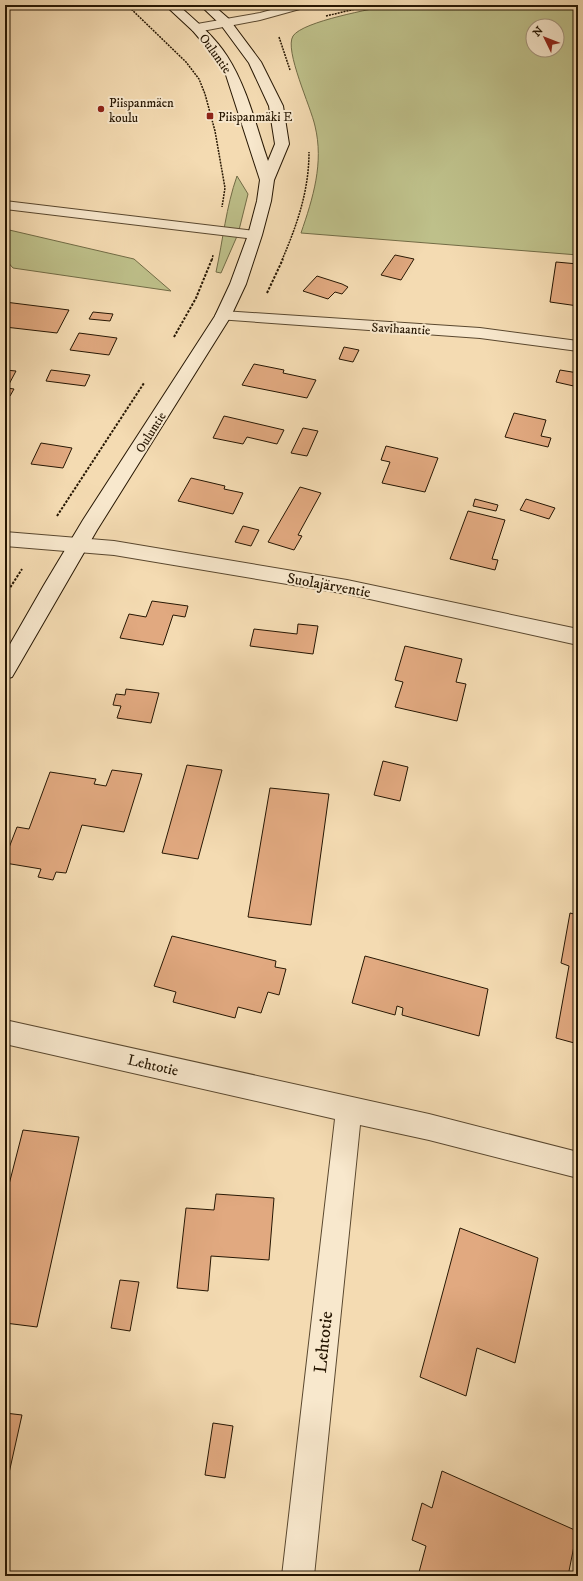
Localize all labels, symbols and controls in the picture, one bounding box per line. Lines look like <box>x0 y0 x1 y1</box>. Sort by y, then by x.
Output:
north arrow <box>525 18 565 58</box>
text: N <box>530 24 547 40</box>
street label: Ouluntie <box>195 31 235 77</box>
place label: Piispanmäen koulu <box>109 95 174 126</box>
marker: Piispanmäen koulu <box>96 104 106 114</box>
place label: Piispanmäki E <box>218 109 293 125</box>
marker: Piispanmäki E <box>205 111 215 121</box>
street label: Savihaantie <box>371 319 431 339</box>
street label: Ouluntie <box>132 409 170 456</box>
street label: Suolajärventie <box>286 569 372 602</box>
street label: Lehtotie <box>126 1050 180 1081</box>
street label: Lehtotie <box>310 1310 338 1374</box>

